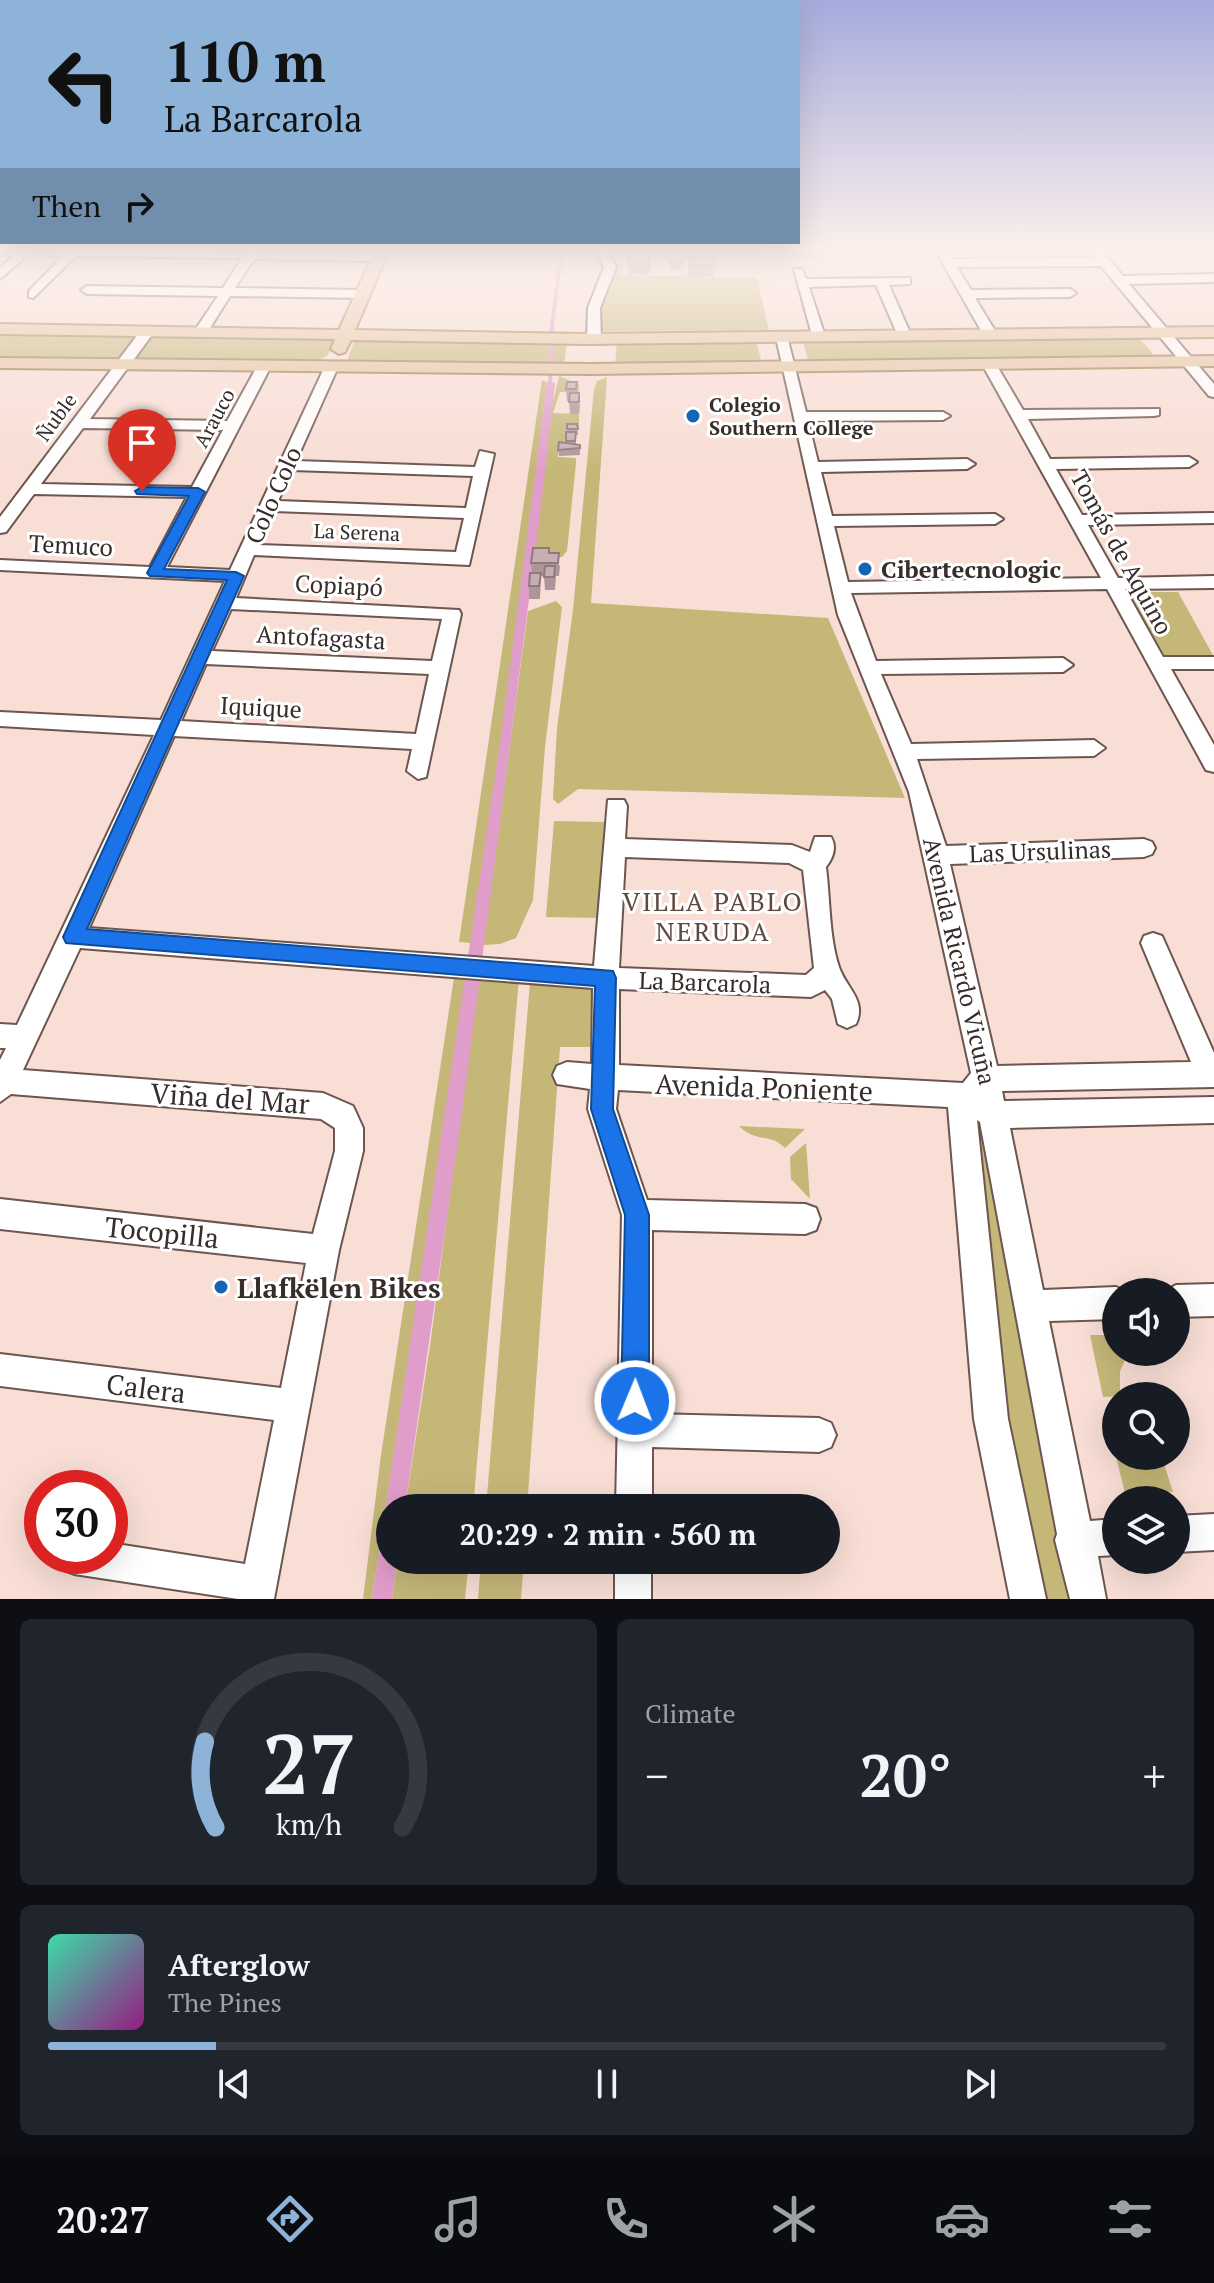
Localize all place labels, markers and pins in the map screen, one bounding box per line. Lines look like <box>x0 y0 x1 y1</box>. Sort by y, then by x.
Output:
place label: Colegio Southern College <box>709 391 874 441</box>
marker: Colegio Southern College <box>684 407 702 425</box>
pin <box>108 409 176 491</box>
place label: Cibertecnologic <box>881 553 1061 585</box>
marker: Cibertecnologic <box>856 560 874 578</box>
place label: Llafkëlen Bikes <box>237 1269 441 1306</box>
marker: Llafkëlen Bikes <box>212 1278 230 1296</box>

